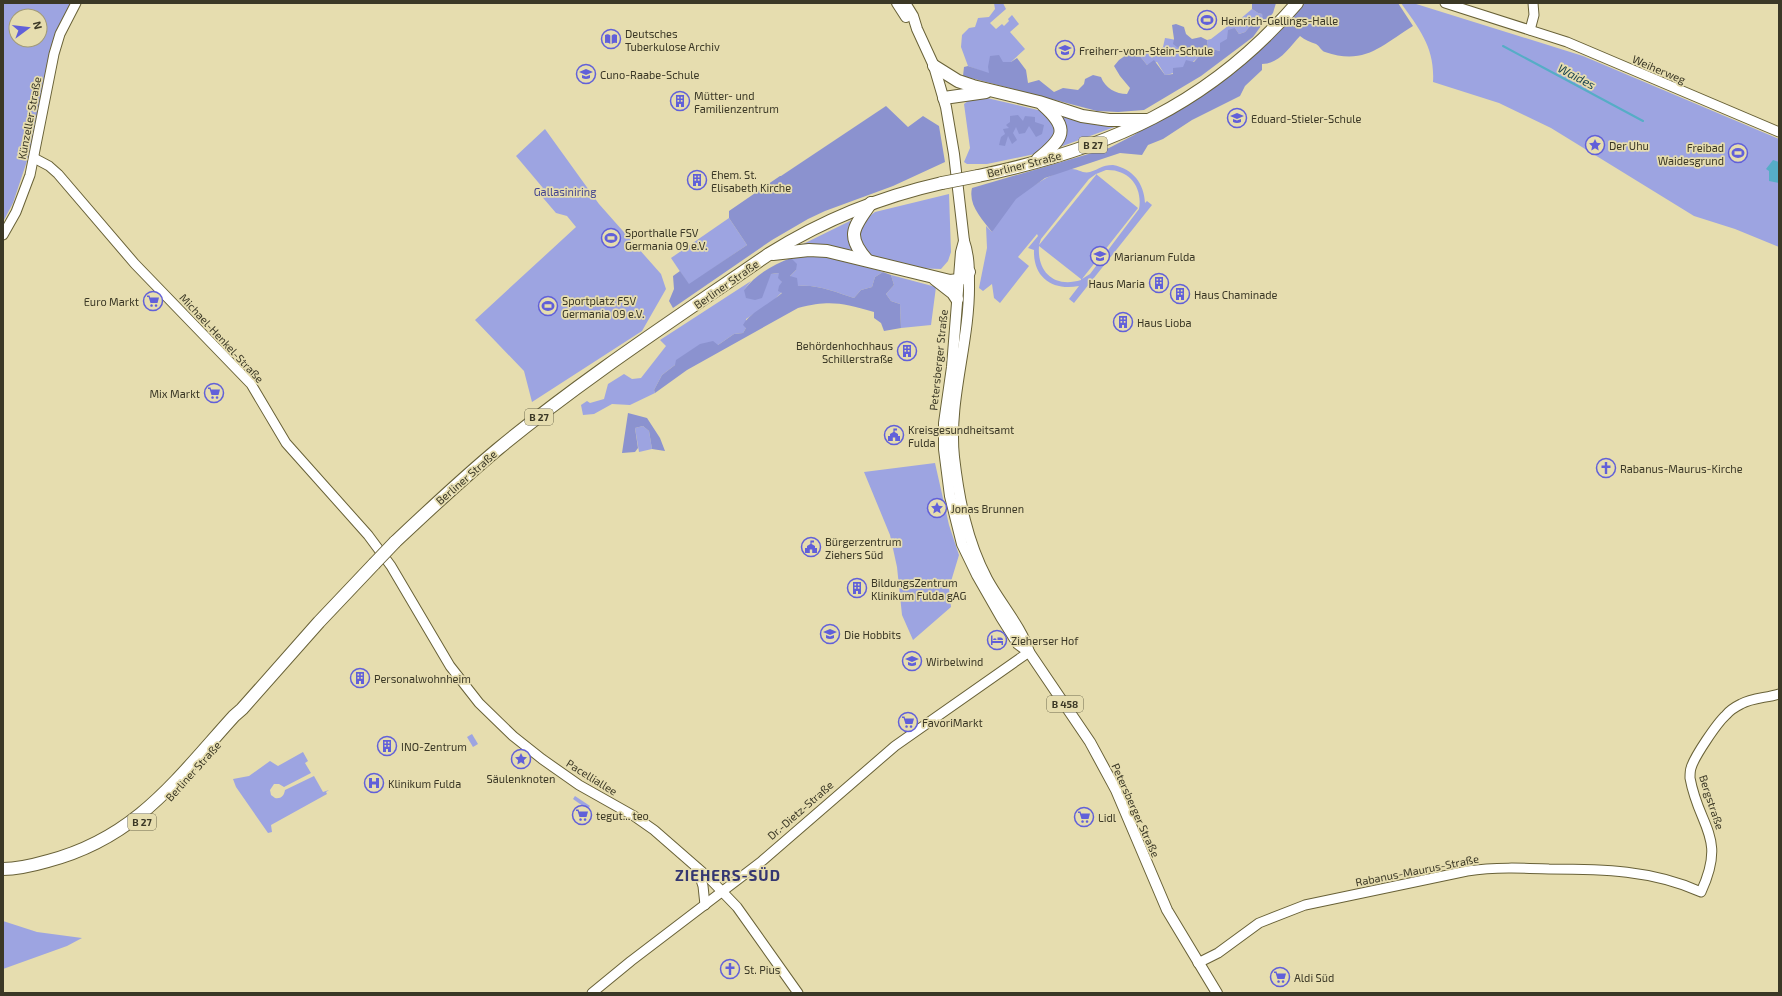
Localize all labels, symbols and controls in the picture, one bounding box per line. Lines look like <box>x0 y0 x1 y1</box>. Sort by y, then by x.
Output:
north arrow <box>8 8 48 48</box>
sports icon: Heinrich-Gellings-Halle <box>1196 9 1218 31</box>
place label: Heinrich-Gellings-Halle <box>1221 14 1338 27</box>
text: N <box>31 20 45 31</box>
place label: Deutsches Tuberkulose Archiv <box>625 27 720 53</box>
library icon: Deutsches Tuberkulose Archiv <box>600 28 622 50</box>
school or university icon: Freiherr-vom-Stein-Schule <box>1054 39 1076 61</box>
place label: Freiherr-vom-Stein-Schule <box>1079 44 1213 57</box>
street label: Weiherweg <box>1630 52 1688 86</box>
water label: Waides <box>1556 60 1598 92</box>
school or university icon: Cuno-Raabe-Schule <box>575 63 597 85</box>
place label: Cuno-Raabe-Schule <box>600 68 699 81</box>
street label: Künzeller Straße <box>15 76 43 160</box>
place label: Mütter- und Familienzentrum <box>694 89 779 115</box>
building icon: Mütter- und Familienzentrum <box>669 90 691 112</box>
school or university icon: Eduard-Stieler-Schule <box>1226 107 1248 129</box>
place label: Eduard-Stieler-Schule <box>1251 112 1361 125</box>
place icon: Der Uhu <box>1584 134 1606 156</box>
road number: B 27 <box>1079 137 1107 153</box>
place label: Der Uhu <box>1609 139 1649 152</box>
place label: Freibad Waidesgrund <box>1658 141 1724 167</box>
sports icon: Freibad Waidesgrund <box>1727 142 1749 164</box>
street label: Berliner Straße <box>985 148 1063 180</box>
place label: Ehem. St. Elisabeth Kirche <box>711 168 791 194</box>
building icon: Ehem. St. Elisabeth Kirche <box>686 169 708 191</box>
park label: Gallasiniring <box>534 185 596 198</box>
place label: Sporthalle FSV Germania 09 e.V. <box>625 226 708 252</box>
sports icon: Sporthalle FSV Germania 09 e.V. <box>600 227 622 249</box>
school or university icon: Marianum Fulda <box>1089 245 1111 267</box>
place label: Marianum Fulda <box>1114 250 1195 263</box>
street label: Berliner Straße <box>691 257 761 311</box>
building icon: Haus Maria <box>1148 272 1170 294</box>
place label: Haus Maria <box>1088 277 1145 290</box>
building icon: Haus Chaminade <box>1169 283 1191 305</box>
place label: Haus Chaminade <box>1194 288 1277 301</box>
supermarket icon: Euro Markt <box>142 290 164 312</box>
street label: Michael-Henkel-Straße <box>177 291 267 385</box>
place label: Sportplatz FSV Germania 09 e.V. <box>562 294 645 320</box>
place label: Euro Markt <box>84 295 139 308</box>
sports icon: Sportplatz FSV Germania 09 e.V. <box>537 295 559 317</box>
street label: Petersberger Straße <box>926 309 950 411</box>
building icon: Haus Lioba <box>1112 311 1134 333</box>
place label: Haus Lioba <box>1137 316 1192 329</box>
place label: Behördenhochhaus Schillerstraße <box>796 339 893 365</box>
building icon: Behördenhochhaus Schillerstraße <box>896 340 918 362</box>
supermarket icon: Mix Markt <box>203 382 225 404</box>
place label: Mix Markt <box>149 387 200 400</box>
road number: B 27 <box>525 409 553 425</box>
place label: Kreisgesundheitsamt Fulda <box>908 423 1014 449</box>
public building icon: Kreisgesundheitsamt Fulda <box>883 424 905 446</box>
street label: Berliner Straße <box>433 447 499 507</box>
church icon: Rabanus-Maurus-Kirche <box>1595 457 1617 479</box>
place label: Rabanus-Maurus-Kirche <box>1620 462 1743 475</box>
place icon: Jonas Brunnen <box>926 497 948 519</box>
place label: Jonas Brunnen <box>951 502 1024 515</box>
place label: Bürgerzentrum Ziehers Süd <box>825 535 901 561</box>
public building icon: Bürgerzentrum Ziehers Süd <box>800 536 822 558</box>
place label: BildungsZentrum Klinikum Fulda gAG <box>871 576 967 602</box>
building icon: BildungsZentrum Klinikum Fulda gAG <box>846 577 868 599</box>
school or university icon: Die Hobbits <box>819 623 841 645</box>
place label: Die Hobbits <box>844 628 901 641</box>
hotel icon: Zieherser Hof <box>986 629 1008 651</box>
place label: Zieherser Hof <box>1011 634 1079 647</box>
school or university icon: Wirbelwind <box>901 650 923 672</box>
place label: Wirbelwind <box>926 655 983 668</box>
building icon: Personalwohnheim <box>349 667 371 689</box>
place label: Personalwohnheim <box>374 672 471 685</box>
road number: B 458 <box>1047 696 1083 712</box>
supermarket icon: FavoriMarkt <box>897 711 919 733</box>
place label: FavoriMarkt <box>922 716 983 729</box>
building icon: INO-Zentrum <box>376 735 398 757</box>
street label: Berliner Straße <box>163 738 223 804</box>
place label: INO-Zentrum <box>401 740 467 753</box>
place icon: Säulenknoten <box>510 748 532 770</box>
street label: Pacelliallee <box>564 756 620 798</box>
street label: Petersberger Straße <box>1109 761 1163 859</box>
hospital icon: Klinikum Fulda <box>363 772 385 794</box>
place label: Säulenknoten <box>487 772 555 785</box>
street label: Bergstraße <box>1697 773 1727 831</box>
place label: Klinikum Fulda <box>388 777 461 790</box>
street label: Dr.-Dietz-Straße <box>764 778 836 842</box>
supermarket icon: tegut... teo <box>571 804 593 826</box>
supermarket icon: Lidl <box>1073 806 1095 828</box>
place label: tegut... teo <box>596 809 649 822</box>
place label: Lidl <box>1098 811 1117 824</box>
road number: B 27 <box>128 814 156 830</box>
street label: Rabanus-Maurus-Straße <box>1354 852 1480 888</box>
district label: ZIEHERS-SÜD <box>675 866 781 884</box>
church icon: St. Pius <box>719 958 741 980</box>
place label: St. Pius <box>744 963 781 976</box>
supermarket icon: Aldi Süd <box>1269 966 1291 988</box>
place label: Aldi Süd <box>1294 971 1334 984</box>

